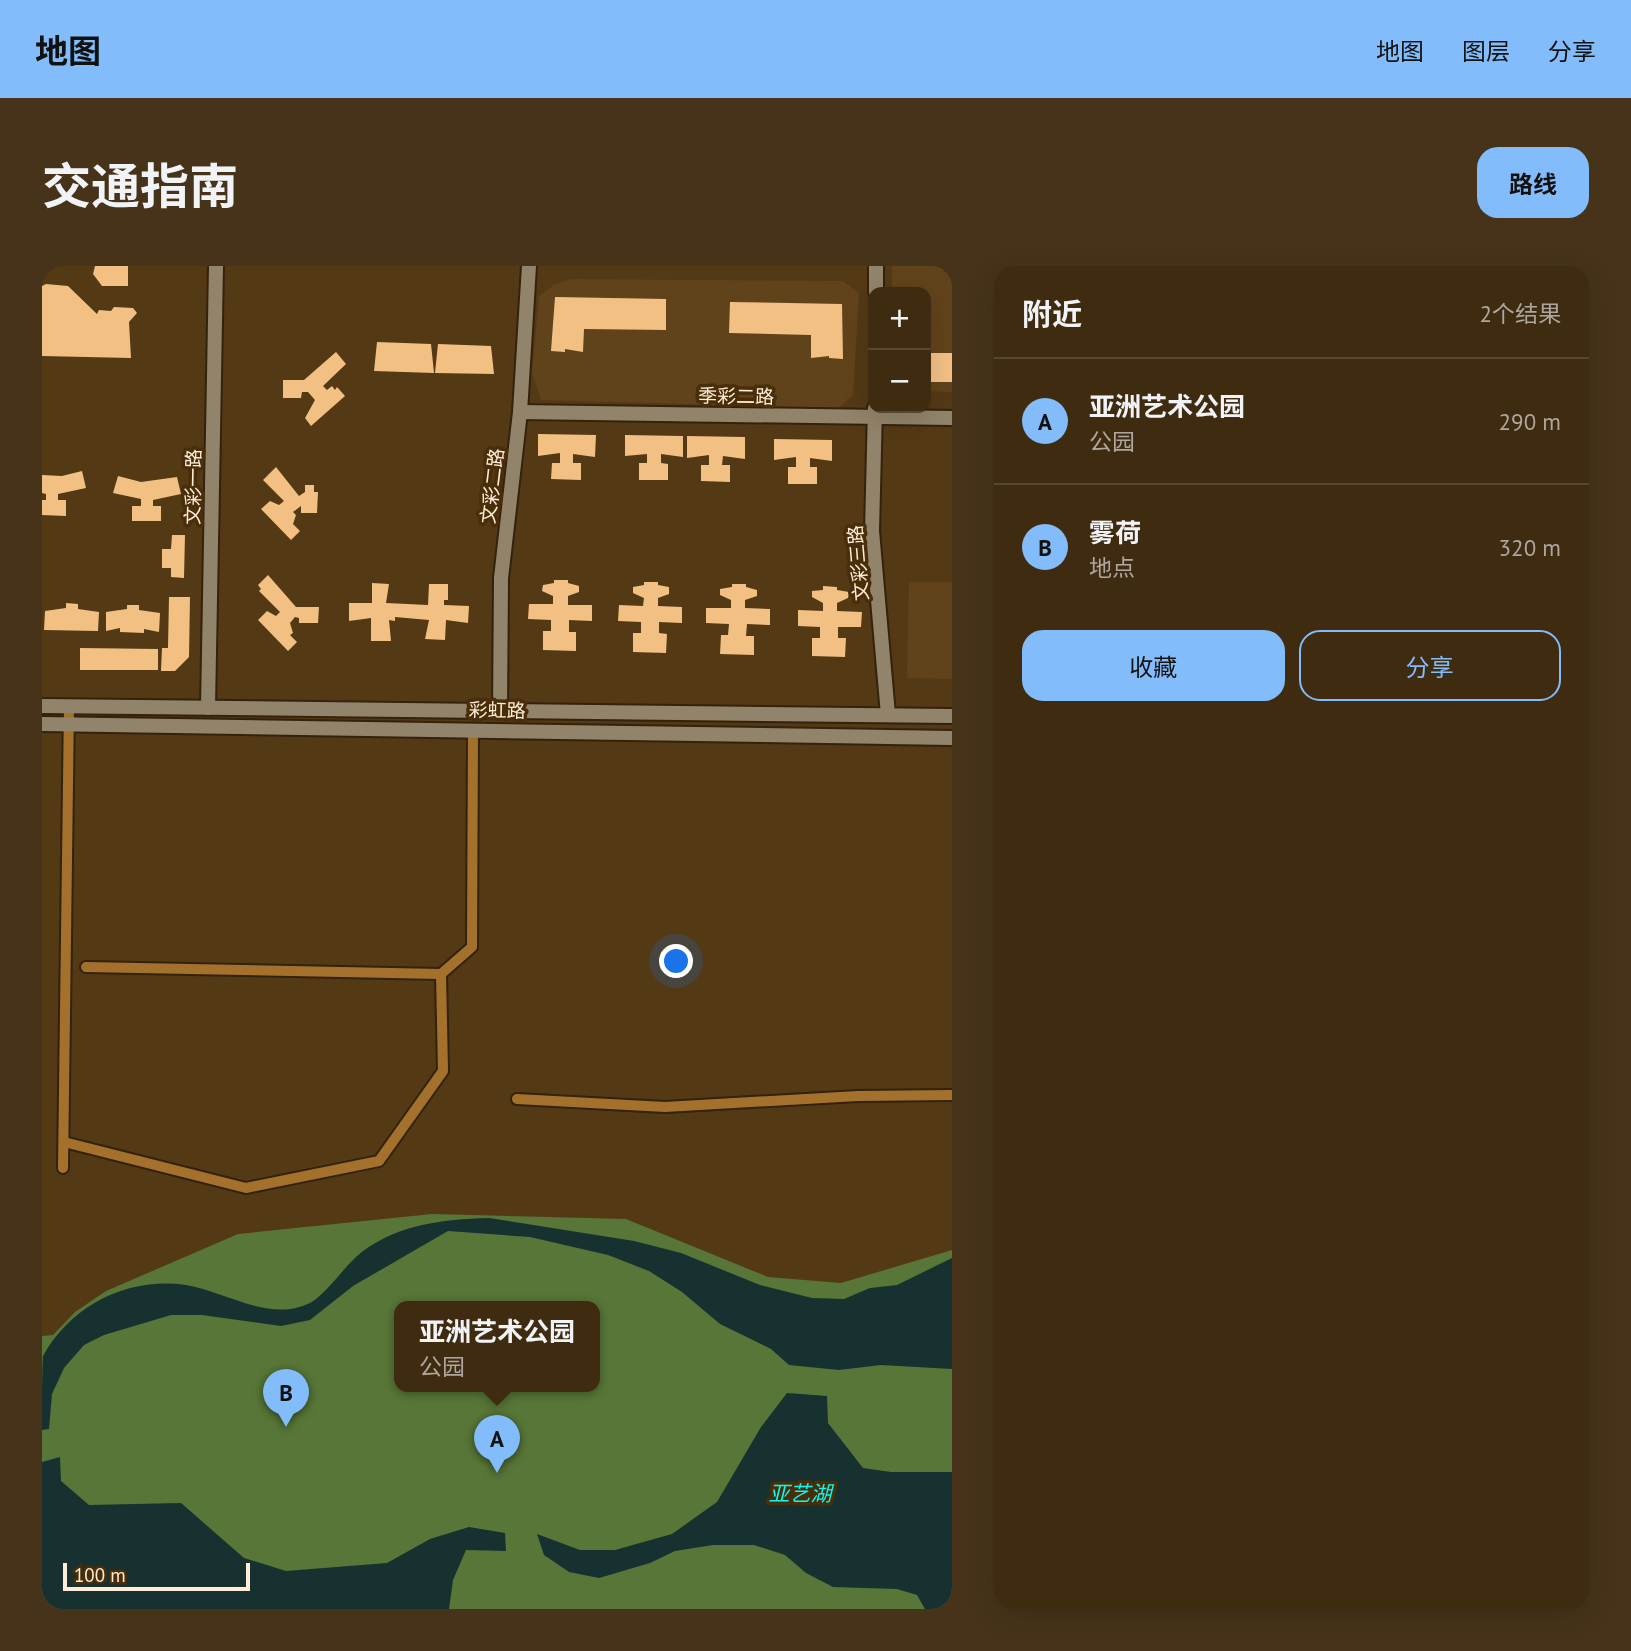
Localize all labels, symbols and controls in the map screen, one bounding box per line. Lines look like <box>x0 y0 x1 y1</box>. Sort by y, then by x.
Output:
text: 地图 <box>35 29 101 72</box>
text: 地图 <box>1376 36 1424 67</box>
text: 图层 <box>1462 36 1510 67</box>
text: 分享 <box>1548 36 1596 67</box>
button: 路线 <box>1477 147 1589 218</box>
text: 交通指南 <box>42 154 238 218</box>
map controls <box>868 287 931 413</box>
button: + <box>868 287 931 350</box>
text: 附近 <box>1022 294 1082 333</box>
text: 2个结果 <box>1479 299 1561 328</box>
button: − <box>868 350 931 413</box>
street label: 季彩二路 <box>698 383 774 409</box>
text: 亚洲艺术公园 <box>1089 390 1245 423</box>
text: A <box>1038 407 1052 436</box>
text: 290 m <box>1499 407 1561 436</box>
text: 公园 <box>1089 427 1135 456</box>
street label: 文彩二路 <box>475 447 509 525</box>
street label: 文彩一路 <box>180 449 206 525</box>
text: 雾荷 <box>1089 516 1141 549</box>
street label: 文彩三路 <box>843 524 873 602</box>
text: B <box>1038 533 1052 562</box>
text: 320 m <box>1499 533 1561 562</box>
text: 地点 <box>1089 553 1135 582</box>
button: 收藏 <box>1022 630 1285 701</box>
button: 分享 <box>1299 630 1561 701</box>
street label: 彩虹路 <box>468 698 526 722</box>
your location <box>659 944 693 978</box>
popup <box>394 1301 600 1392</box>
text: 亚洲艺术公园 <box>419 1315 575 1348</box>
text: 公园 <box>419 1352 465 1381</box>
pin: B <box>263 1369 309 1427</box>
pin: A <box>474 1415 520 1473</box>
water label: 亚艺湖 <box>769 1480 834 1507</box>
scale bar <box>63 1560 250 1592</box>
text: 100 m <box>74 1563 126 1587</box>

